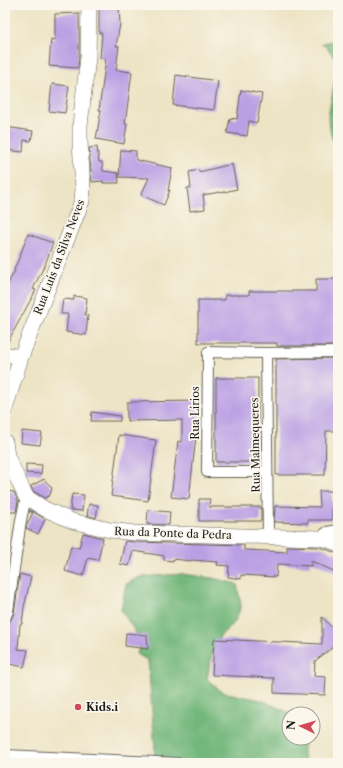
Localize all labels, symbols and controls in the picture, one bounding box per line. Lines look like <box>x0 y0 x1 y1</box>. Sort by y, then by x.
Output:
street label: Rua Luís da Silva Neves <box>31 197 88 317</box>
street label: Rua Lírios <box>188 386 202 440</box>
street label: Rua Malmequeres <box>247 397 263 493</box>
street label: Rua da Ponte da Pedra <box>114 524 232 542</box>
place label: Kids.i <box>86 700 118 714</box>
marker: Kids.i <box>73 702 83 712</box>
north arrow <box>281 706 321 746</box>
text: N <box>284 719 298 731</box>

